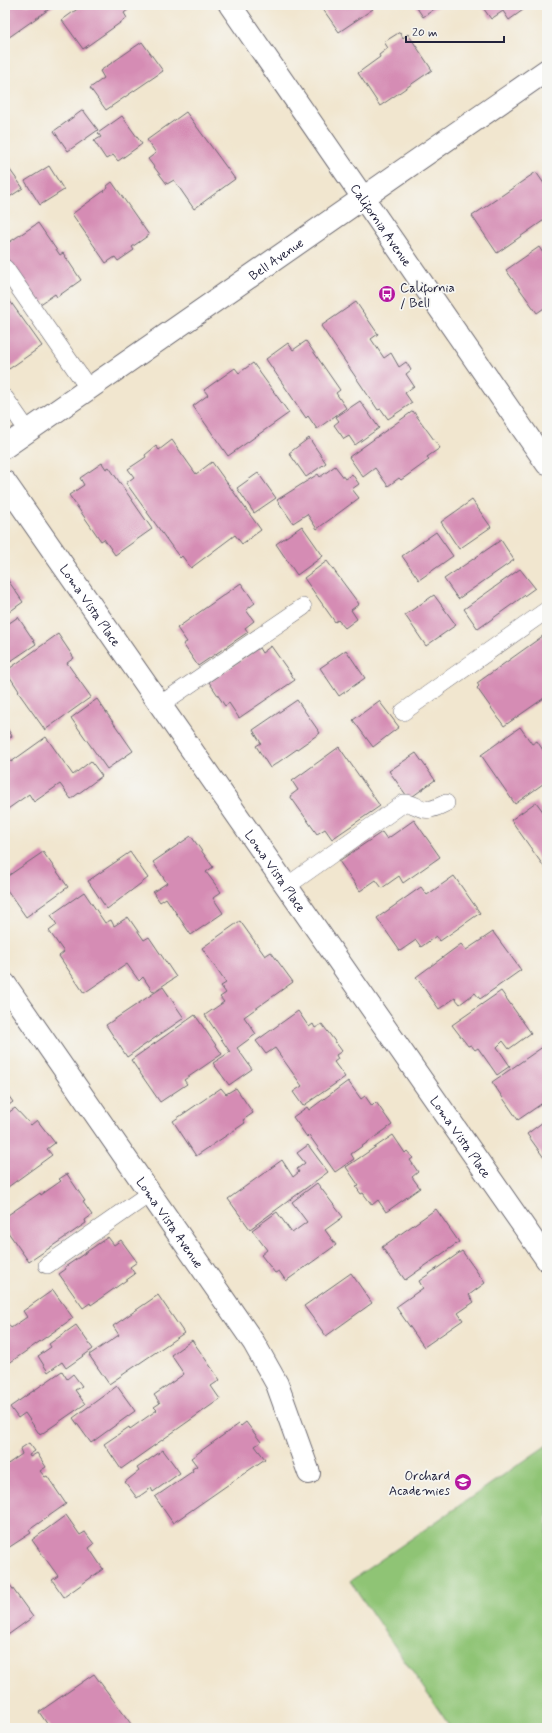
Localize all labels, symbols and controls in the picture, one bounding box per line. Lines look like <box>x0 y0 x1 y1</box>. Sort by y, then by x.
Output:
scale bar <box>406 18 504 44</box>
text: 20 m <box>412 25 438 41</box>
street label: California Avenue <box>346 181 415 270</box>
street label: Bell Avenue <box>246 235 308 285</box>
place label: California / Bell <box>400 280 455 312</box>
bus stop icon: California / Bell <box>377 284 397 304</box>
street label: Loma Vista Place <box>55 562 124 650</box>
street label: Loma Vista Place <box>240 827 309 916</box>
street label: Loma Vista Place <box>425 1093 494 1182</box>
street label: Loma Vista Avenue <box>132 1174 207 1272</box>
place label: Orchard Academies <box>389 1468 450 1500</box>
school or university icon: Orchard Academies <box>453 1472 473 1492</box>

